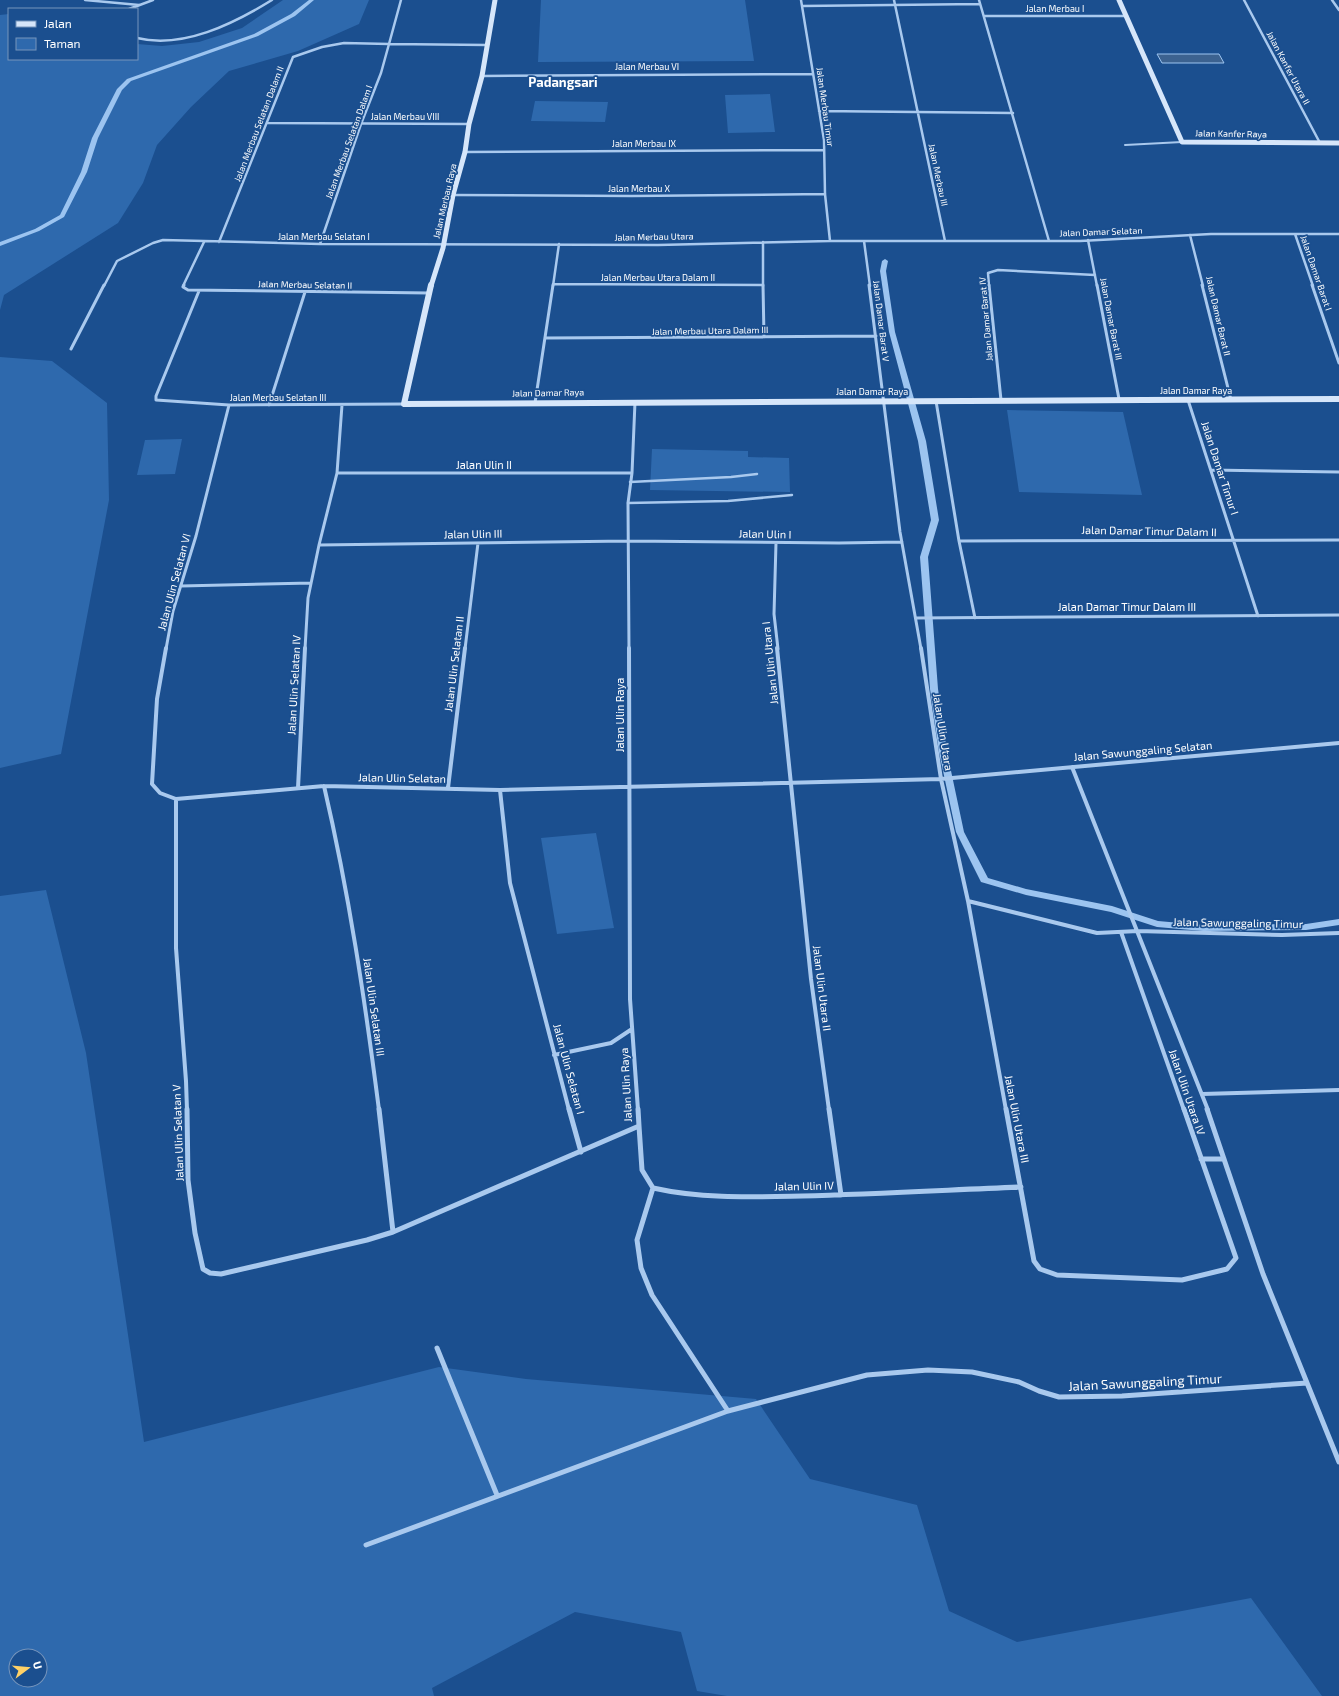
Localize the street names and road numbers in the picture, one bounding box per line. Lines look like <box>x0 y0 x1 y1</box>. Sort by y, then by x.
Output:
street label: Jalan Merbau I <box>1026 3 1084 14</box>
street label: Jalan Kanfer Utara II <box>1264 29 1312 106</box>
street label: Jalan Merbau VI <box>615 61 679 72</box>
street label: Jalan Merbau Selatan Dalam II <box>231 65 286 183</box>
street label: Jalan Merbau Timur <box>814 66 837 148</box>
street label: Jalan Merbau Selatan Dalam I <box>323 83 374 200</box>
street label: Jalan Merbau VIII <box>371 111 439 122</box>
street label: Jalan Kanfer Raya <box>1195 127 1267 140</box>
street label: Jalan Merbau IX <box>612 138 677 149</box>
street label: Jalan Merbau III <box>927 143 950 207</box>
street label: Jalan Merbau Raya <box>431 162 458 239</box>
street label: Jalan Merbau X <box>608 183 670 194</box>
street label: Jalan Damar Selatan <box>1059 225 1143 238</box>
street label: Jalan Merbau Utara <box>614 230 694 243</box>
street label: Jalan Merbau Selatan I <box>278 231 370 242</box>
street label: Jalan Damar Barat I <box>1298 234 1335 312</box>
street label: Jalan Merbau Utara Dalam II <box>601 272 715 283</box>
street label: Jalan Damar Barat II <box>1204 275 1233 357</box>
street label: Jalan Damar Barat IV <box>976 276 995 362</box>
street label: Jalan Damar Barat III <box>1098 277 1125 361</box>
street label: Jalan Merbau Selatan II <box>258 278 352 291</box>
street label: Jalan Damar Barat V <box>871 280 892 363</box>
street label: Jalan Merbau Utara Dalam III <box>651 324 768 337</box>
street label: Jalan Damar Raya <box>1160 385 1232 396</box>
street label: Jalan Damar Raya <box>512 386 584 399</box>
street label: Jalan Damar Raya <box>836 386 908 397</box>
street label: Jalan Merbau Selatan III <box>230 392 326 403</box>
street label: Jalan Damar Timur I <box>1199 419 1242 516</box>
street label: Jalan Ulin II <box>456 458 512 471</box>
street label: Jalan Damar Timur Dalam II <box>1081 523 1217 538</box>
street label: Jalan Ulin III <box>444 526 502 541</box>
street label: Jalan Ulin I <box>738 527 792 540</box>
street label: Jalan Ulin Selatan VI <box>154 532 193 632</box>
street label: Jalan Damar Timur Dalam III <box>1058 600 1196 613</box>
street label: Jalan Ulin Selatan II <box>441 615 466 713</box>
street label: Jalan Ulin Utara I <box>759 621 780 705</box>
street label: Jalan Ulin Selatan IV <box>284 634 303 735</box>
street label: Jalan Ulin Raya <box>613 678 626 752</box>
street label: Jalan Ulin Utara <box>931 692 956 772</box>
street label: Jalan Sawunggaling Selatan <box>1073 738 1213 763</box>
street label: Jalan Ulin Selatan <box>358 770 446 785</box>
street label: Jalan Sawunggaling Timur <box>1173 915 1304 930</box>
street label: Jalan Ulin Utara II <box>811 944 834 1032</box>
street label: Jalan Ulin Selatan III <box>361 957 388 1057</box>
street label: Jalan Ulin Selatan I <box>551 1022 588 1116</box>
street label: Jalan Ulin Raya <box>617 1047 634 1123</box>
street label: Jalan Ulin Utara IV <box>1167 1047 1208 1137</box>
street label: Jalan Ulin Utara III <box>1003 1074 1032 1164</box>
street label: Jalan Ulin Selatan V <box>169 1084 186 1182</box>
street label: Jalan Ulin IV <box>774 1178 834 1193</box>
street label: Jalan Sawunggaling Timur <box>1068 1370 1222 1394</box>

